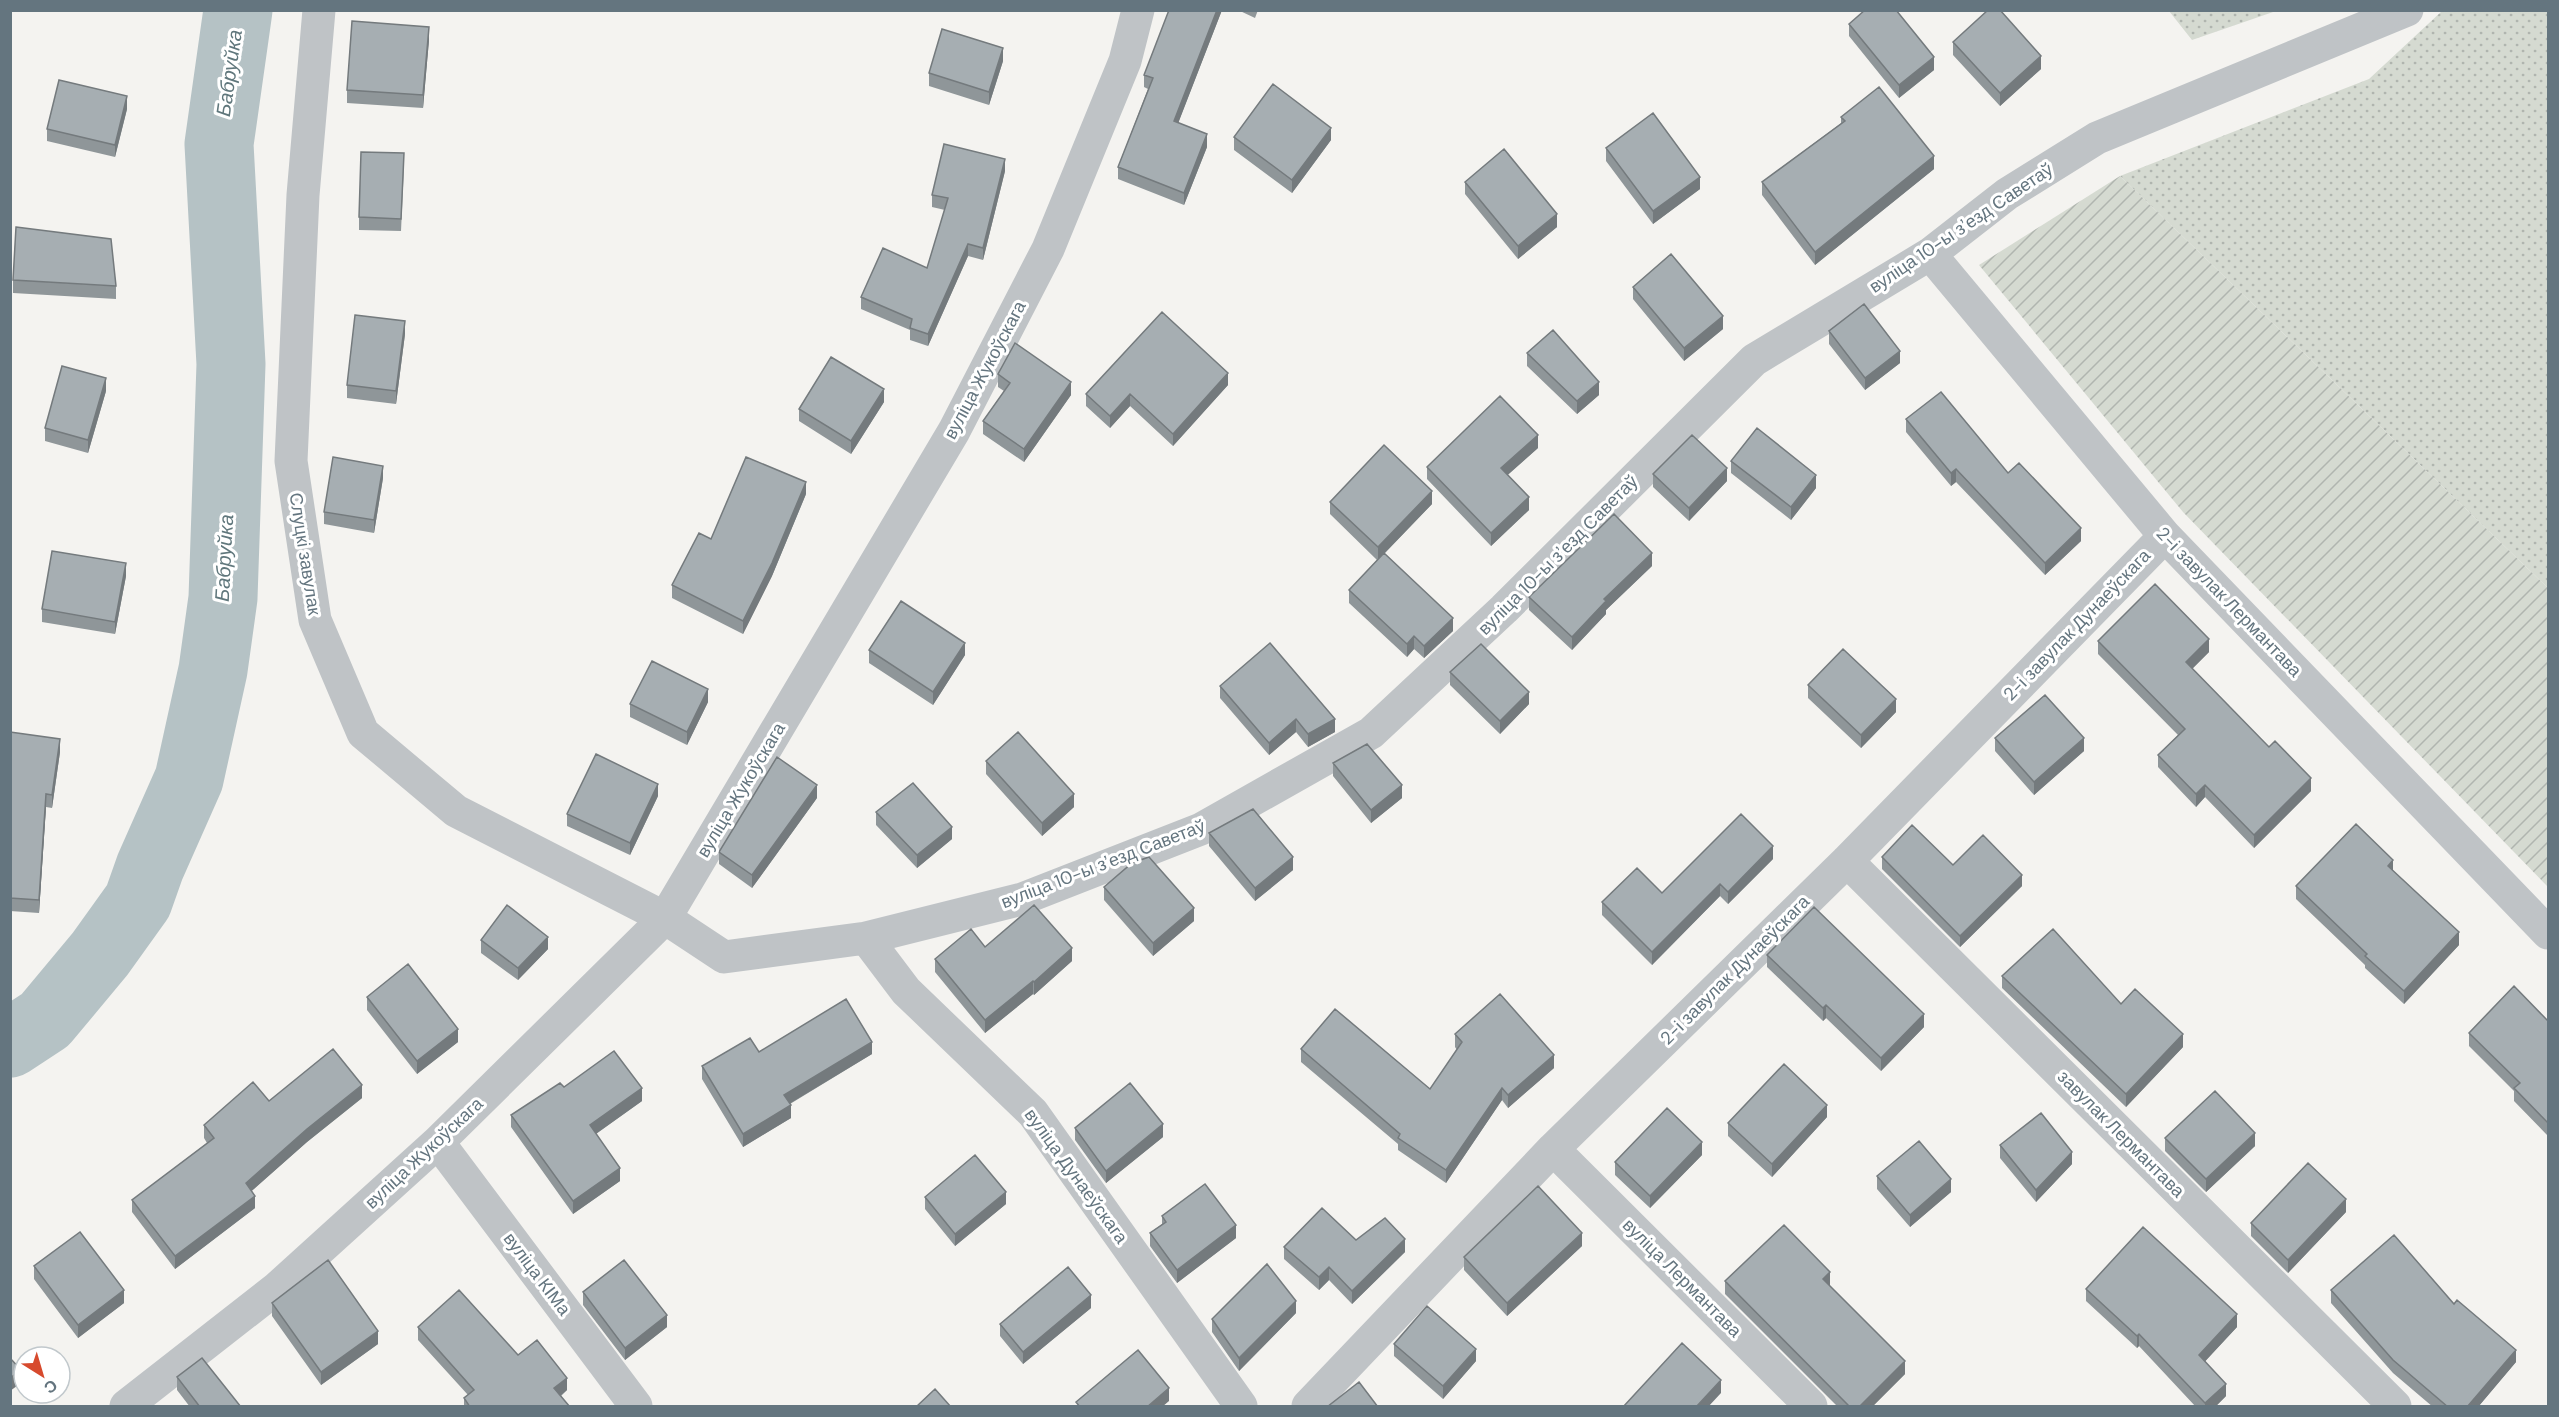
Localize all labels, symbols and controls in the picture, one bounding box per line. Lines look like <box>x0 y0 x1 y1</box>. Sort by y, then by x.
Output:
water label: Бабруйка <box>210 28 248 118</box>
street label: вуліца 10-ы зʼезд Саветаў <box>1864 157 2058 299</box>
street label: вуліца Жукоўскага <box>938 296 1032 443</box>
street label: вуліца 10-ы зʼезд Саветаў <box>1473 470 1643 640</box>
street label: Слуцкі завулак <box>283 491 327 617</box>
water label: Бабруйка <box>209 514 239 602</box>
street label: 2-і завулак Лермантава <box>2151 522 2308 683</box>
street label: 2-і завулак Дунаеўскага <box>1998 543 2157 706</box>
street label: вуліца Жукоўскага <box>691 717 791 862</box>
street label: вуліца 10-ы зʼезд Саветаў <box>997 814 1209 914</box>
street label: 2-і завулак Дунаеўскага <box>1655 889 1816 1050</box>
street label: завулак Лермантава <box>2052 1065 2191 1204</box>
street label: вуліца Жукоўскага <box>360 1091 489 1214</box>
street label: вуліца Дунаеўскага <box>1019 1104 1134 1249</box>
street label: вуліца Лермантава <box>1617 1213 1747 1343</box>
street label: вуліца КІМа <box>498 1228 577 1321</box>
north arrow <box>12 1345 72 1405</box>
text: С <box>39 1375 62 1399</box>

